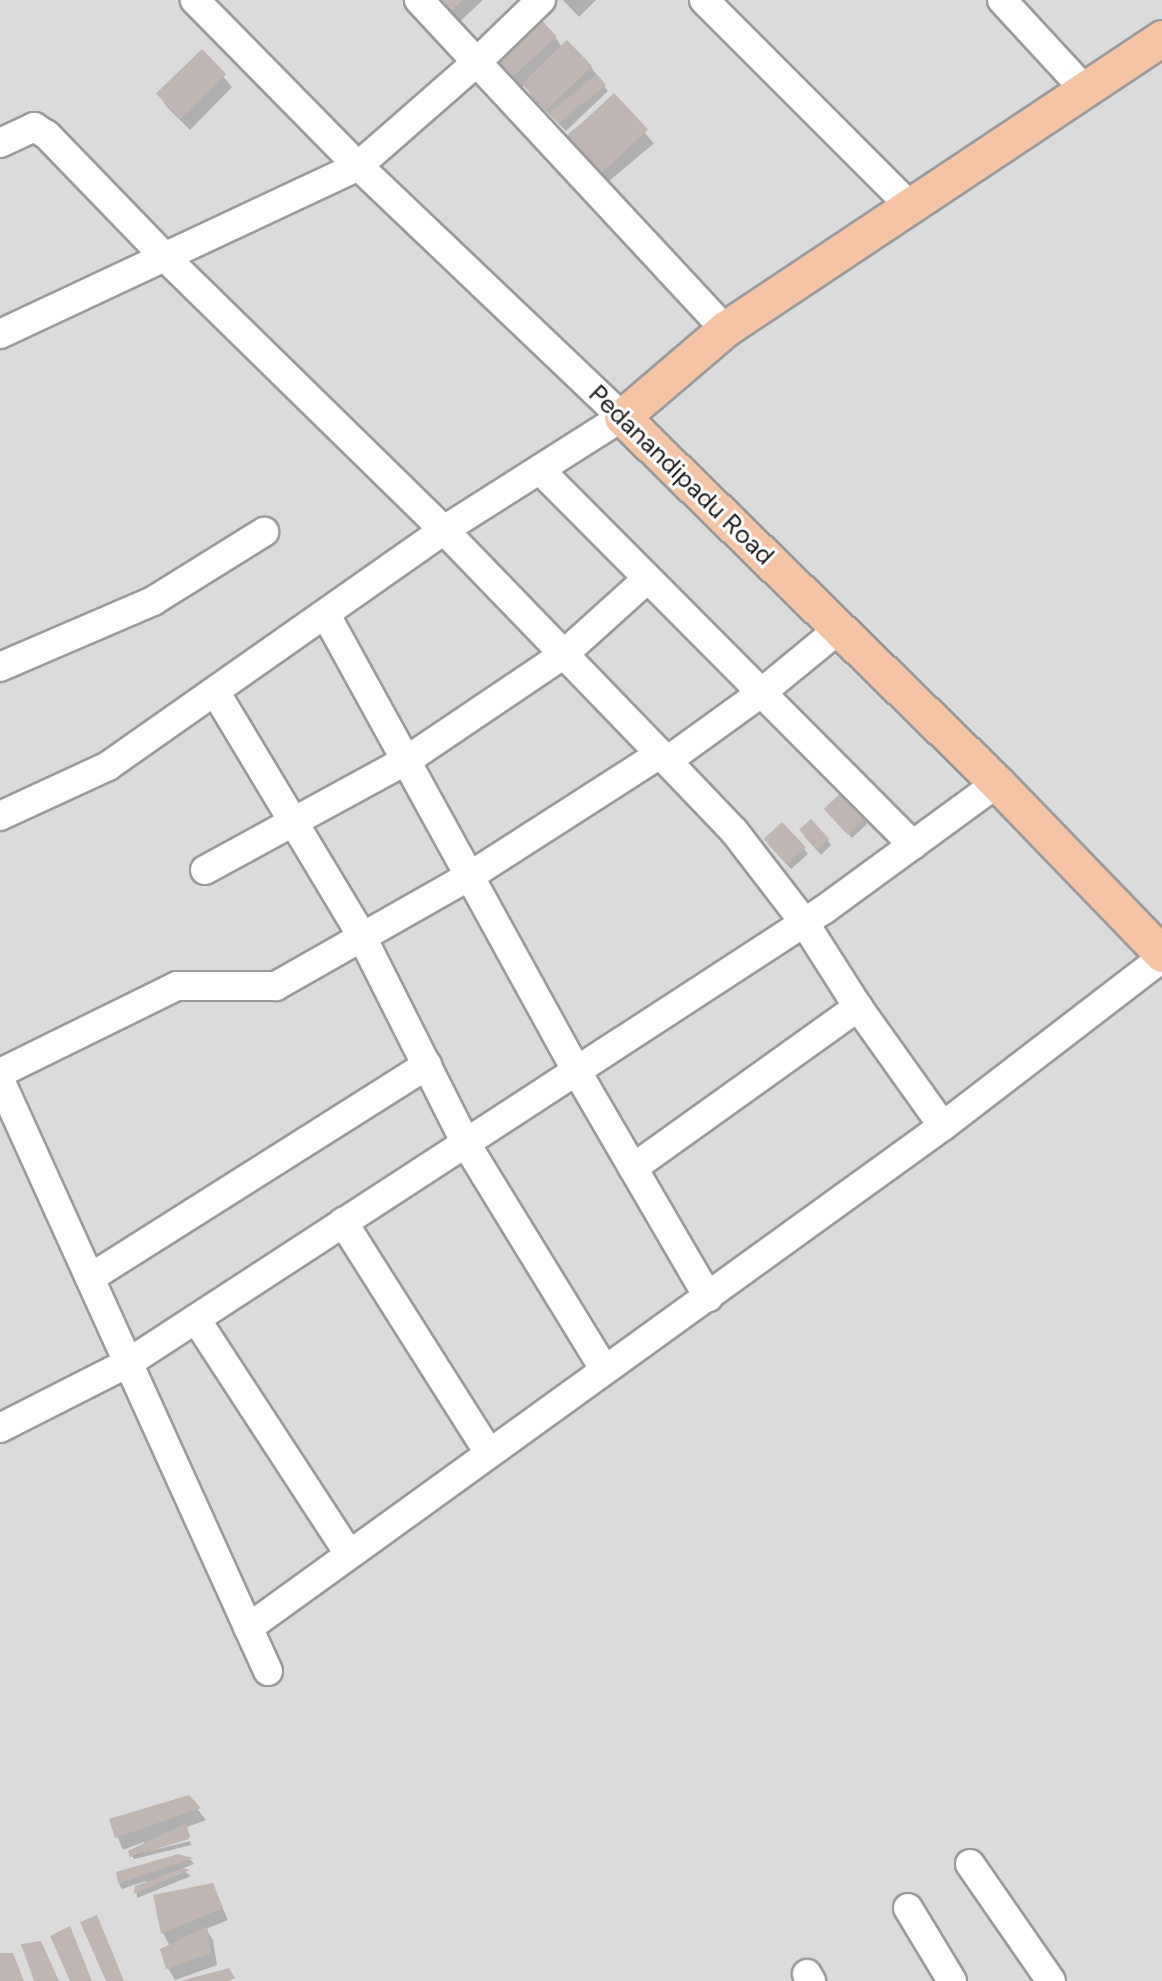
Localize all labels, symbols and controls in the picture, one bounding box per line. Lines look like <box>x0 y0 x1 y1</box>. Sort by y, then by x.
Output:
street label: Pedanandipadu Road <box>582 378 780 572</box>

